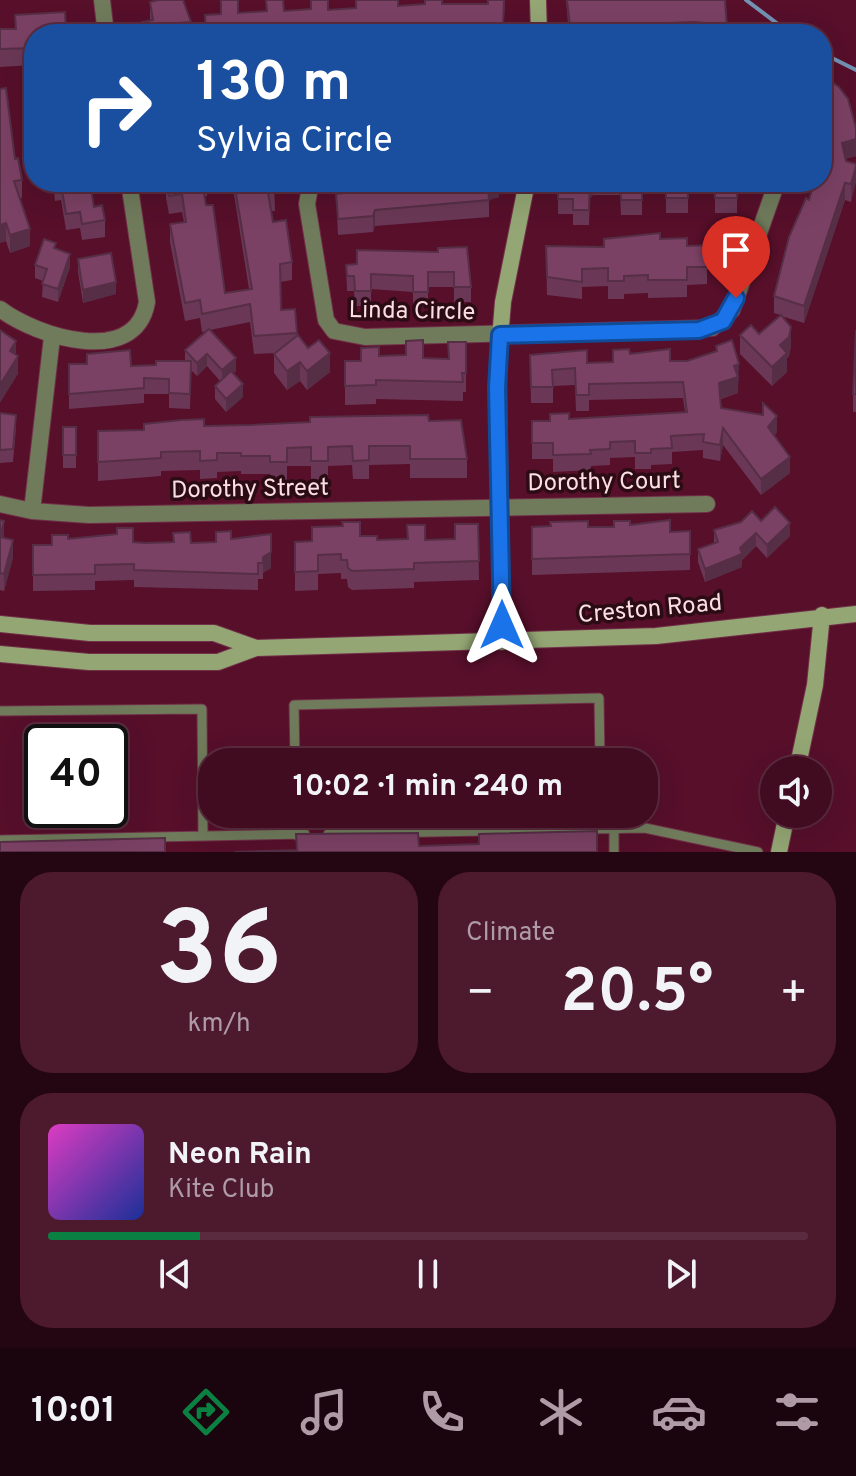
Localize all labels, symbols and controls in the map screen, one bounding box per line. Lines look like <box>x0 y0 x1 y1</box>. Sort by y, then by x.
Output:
text: 130 m <box>196 50 351 120</box>
icon: right <box>64 56 168 160</box>
text: Sylvia Circle <box>196 119 393 165</box>
pin <box>702 216 770 298</box>
icon: arrive <box>714 228 758 272</box>
street label: Linda Circle <box>348 296 476 328</box>
street label: Dorothy Court <box>527 467 681 499</box>
street label: Dorothy Street <box>171 474 329 506</box>
position arrow <box>460 583 544 667</box>
street label: Creston Road <box>577 589 724 631</box>
speed limit sign: 40 <box>24 724 128 828</box>
map controls <box>760 756 832 828</box>
button: sound <box>760 756 832 828</box>
text: 10:02 · 1 min · 240 m <box>293 769 563 806</box>
text: 36 <box>156 890 282 1022</box>
text: Climate <box>466 917 555 950</box>
text: 20.5° <box>561 957 713 1033</box>
text: − <box>466 967 494 1023</box>
text: + <box>780 967 808 1023</box>
text: km/h <box>187 1008 251 1041</box>
text: Neon Rain <box>168 1137 312 1174</box>
text: Kite Club <box>168 1174 274 1207</box>
icon: previous <box>153 1252 197 1296</box>
icon: pause <box>406 1252 450 1296</box>
icon: next <box>659 1252 703 1296</box>
icon: directions <box>178 1384 234 1440</box>
icon: music <box>296 1384 352 1440</box>
icon: phone <box>414 1384 470 1440</box>
icon: climate <box>533 1384 589 1440</box>
icon: car <box>651 1384 707 1440</box>
icon: filters <box>769 1384 825 1440</box>
text: 10:01 <box>31 1389 116 1435</box>

